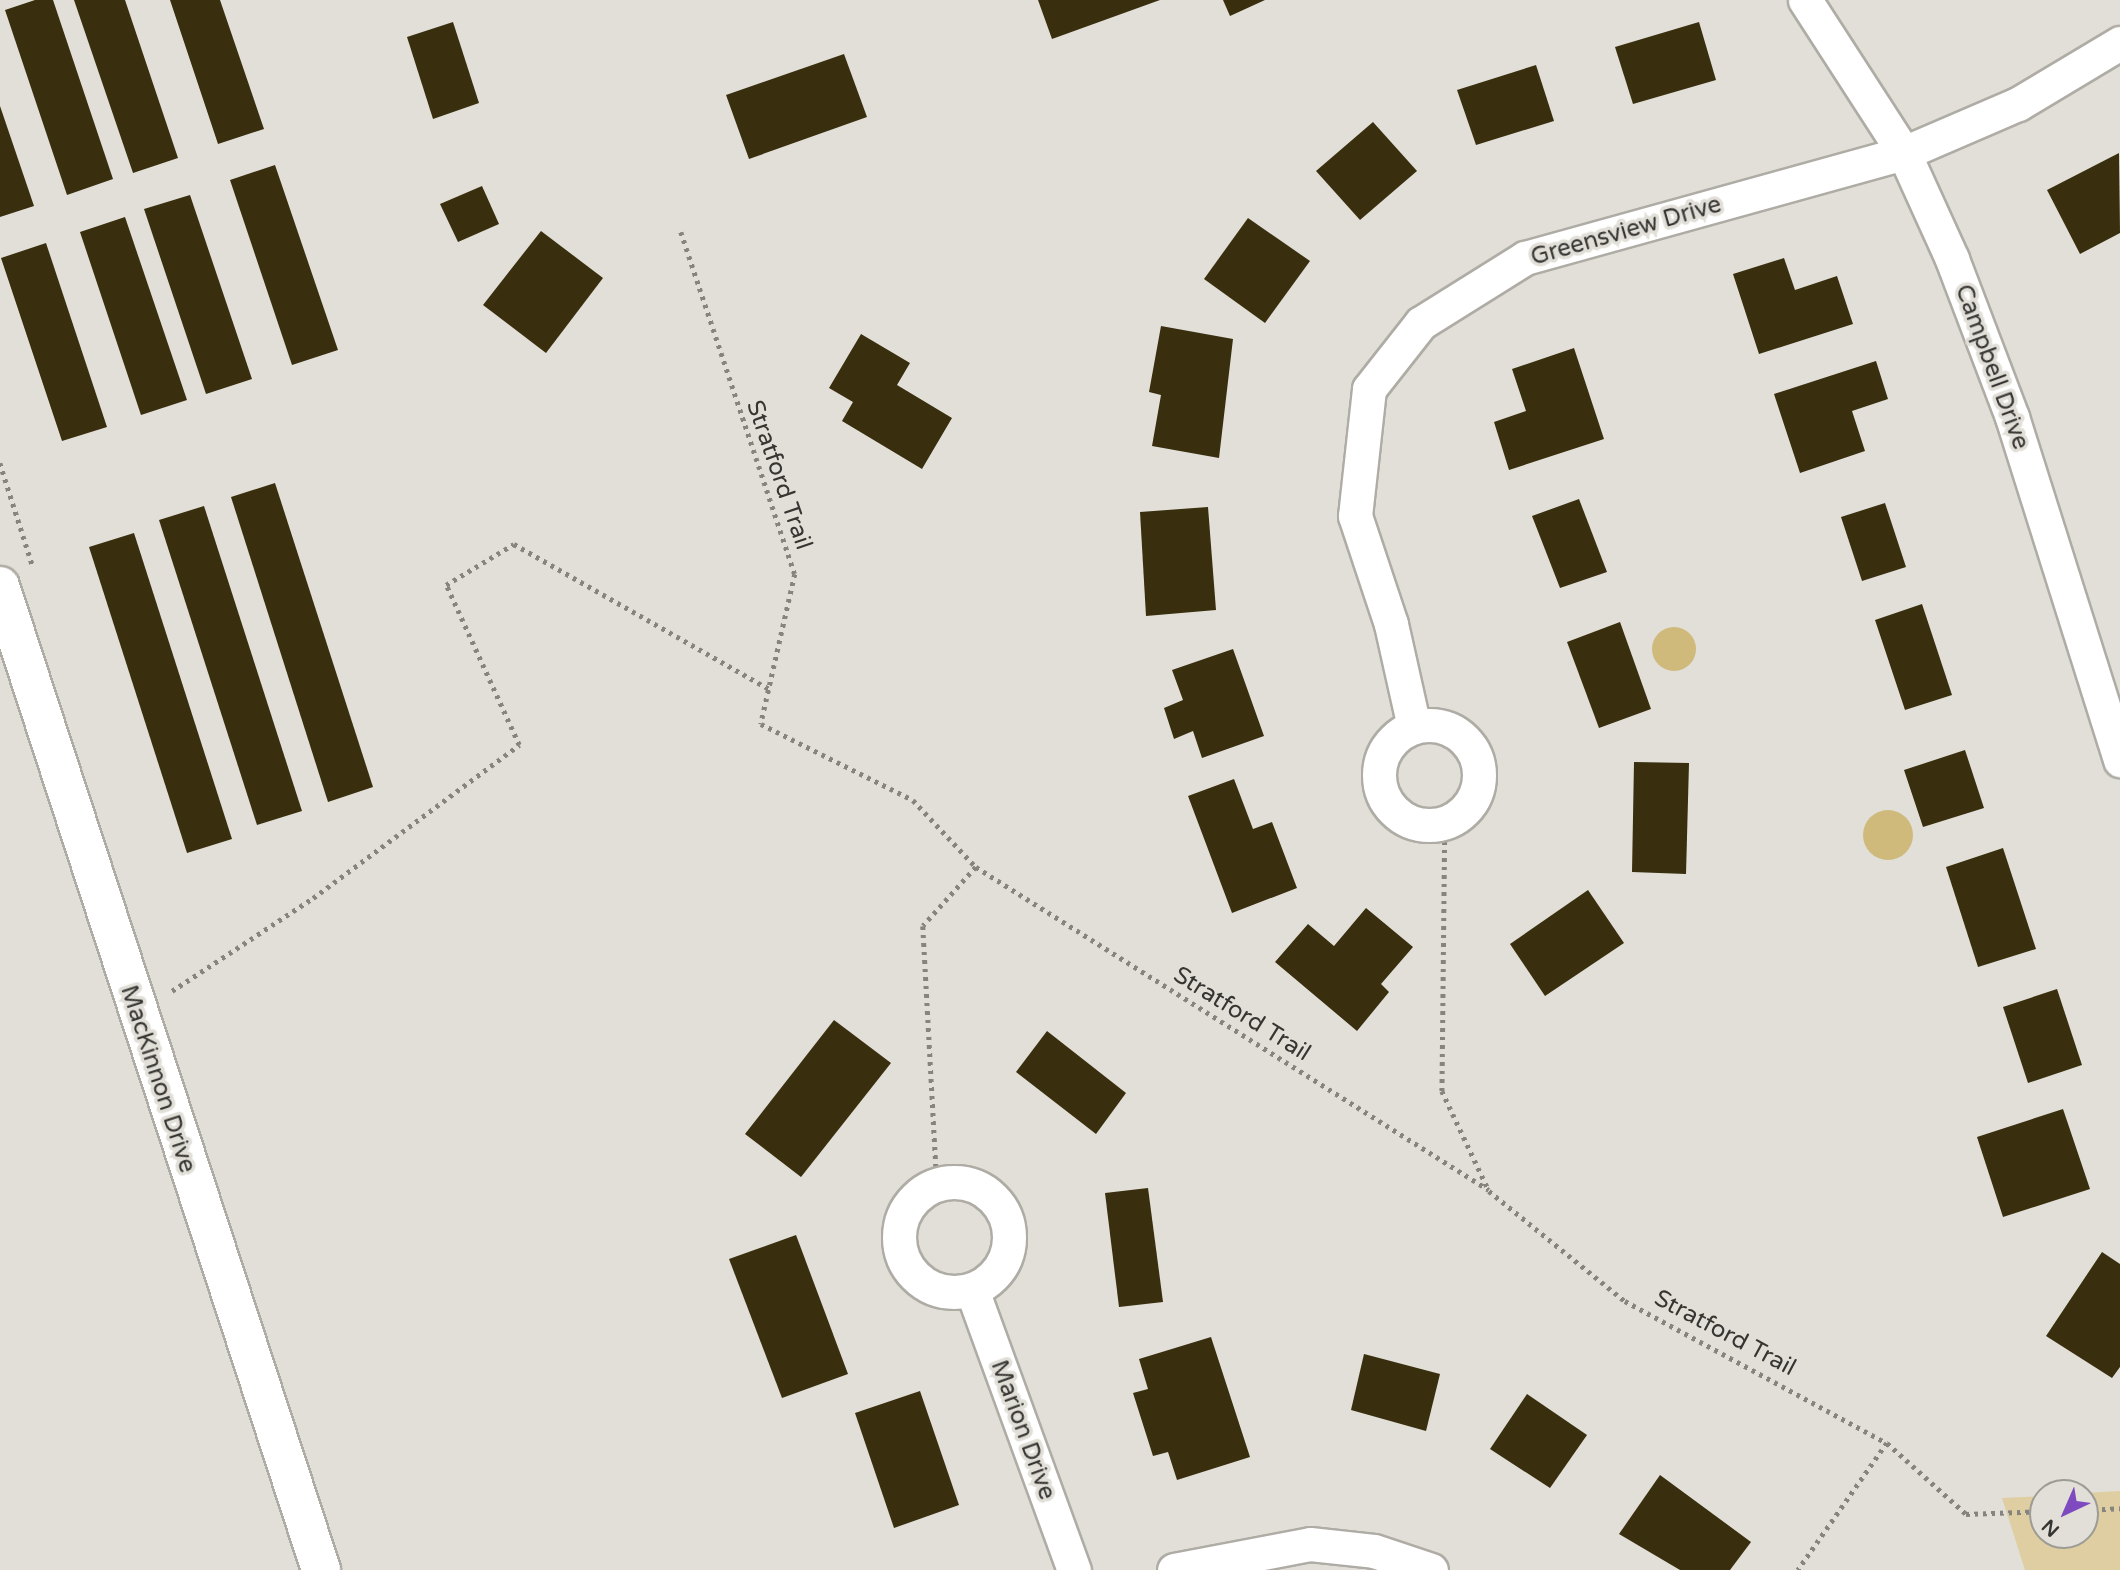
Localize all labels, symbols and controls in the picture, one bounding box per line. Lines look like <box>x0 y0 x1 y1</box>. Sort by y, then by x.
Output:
street label: Greensview Drive <box>1527 190 1725 272</box>
street label: Campbell Drive <box>1949 281 2035 453</box>
street label: Stratford Trail <box>740 397 818 553</box>
street label: Stratford Trail <box>1168 960 1316 1068</box>
street label: MacKinnon Drive <box>114 982 202 1176</box>
street label: Stratford Trail <box>1649 1284 1801 1382</box>
street label: Marion Drive <box>984 1356 1062 1504</box>
north arrow <box>2029 1479 2099 1549</box>
text: N <box>2038 1514 2064 1541</box>

